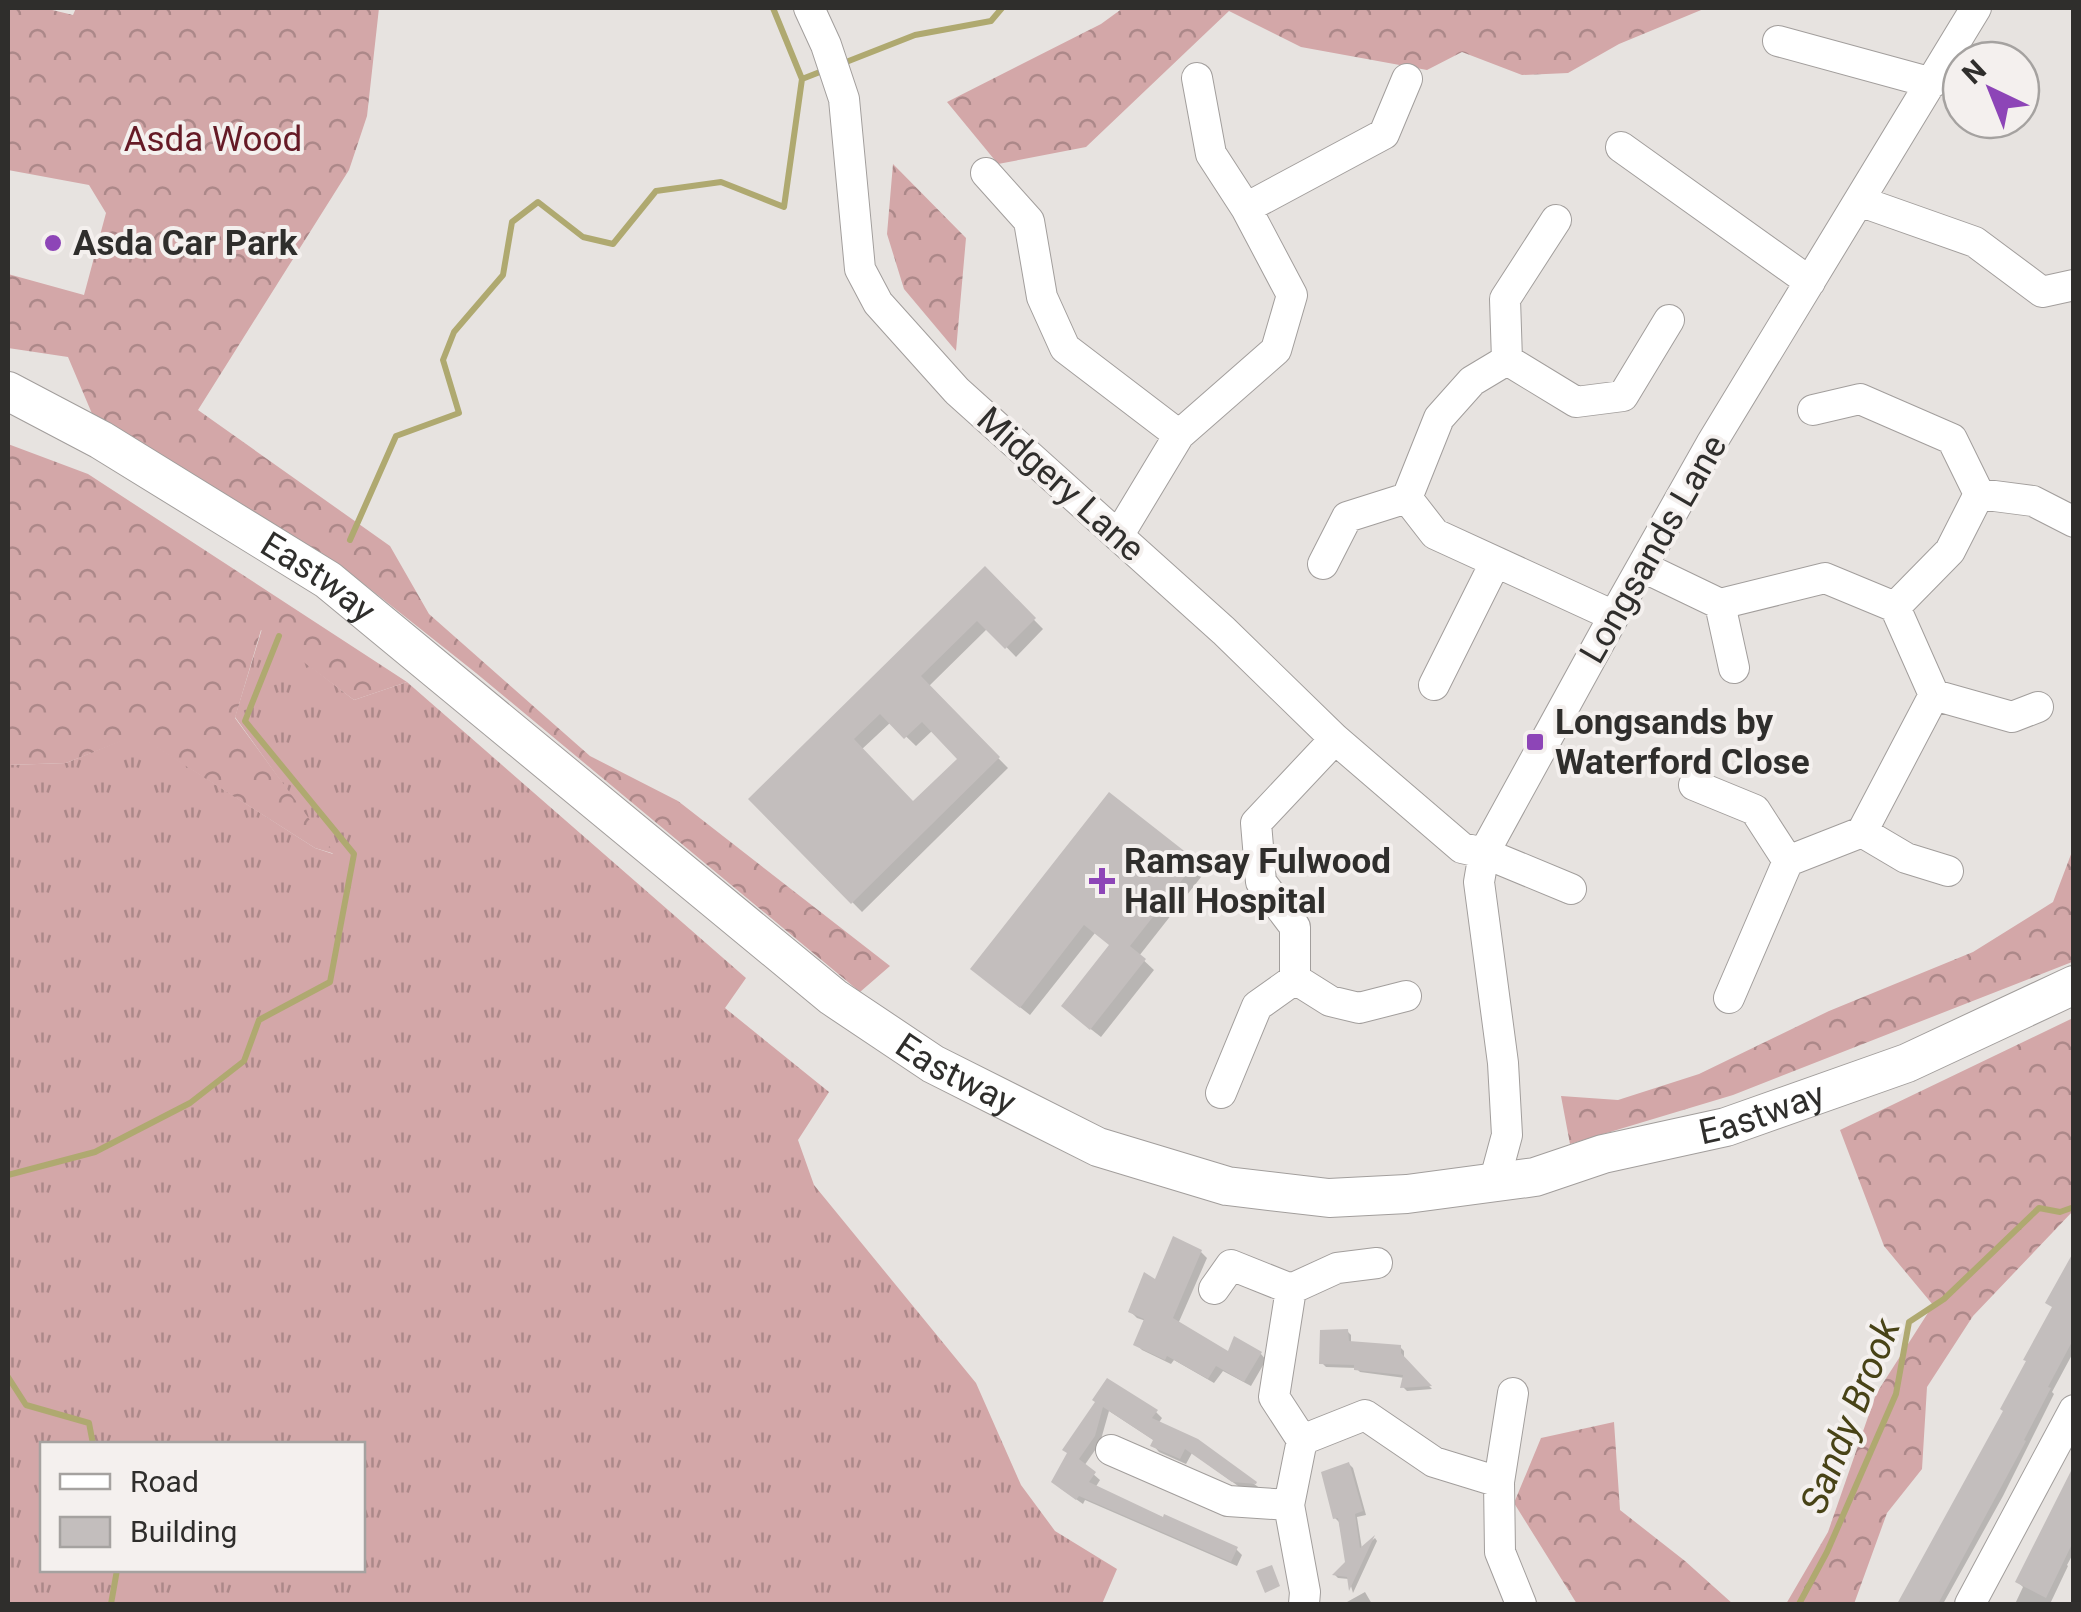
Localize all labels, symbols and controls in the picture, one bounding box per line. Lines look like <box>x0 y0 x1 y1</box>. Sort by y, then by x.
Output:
north arrow <box>1941 40 2041 140</box>
text: N <box>1956 53 1993 91</box>
park label: Asda Wood <box>124 119 302 160</box>
place label: Asda Car Park <box>73 223 299 264</box>
marker: Asda Car Park <box>42 232 64 254</box>
street label: Midgery Lane <box>969 399 1152 570</box>
street label: Longsands Lane <box>1572 428 1735 671</box>
street label: Eastway <box>253 524 384 632</box>
place label: Longsands by Waterford Close <box>1555 702 1810 783</box>
marker: Longsands by Waterford Close <box>1524 731 1546 753</box>
place label: Ramsay Fulwood Hall Hospital <box>1124 841 1391 922</box>
marker: Ramsay Fulwood Hall Hospital <box>1089 868 1115 894</box>
street label: Eastway <box>888 1025 1023 1123</box>
street label: Eastway <box>1695 1074 1830 1153</box>
water label: Sandy Brook <box>1791 1311 1909 1520</box>
legend <box>40 1442 365 1572</box>
text: Road <box>130 1464 199 1499</box>
text: Building <box>130 1514 237 1549</box>

